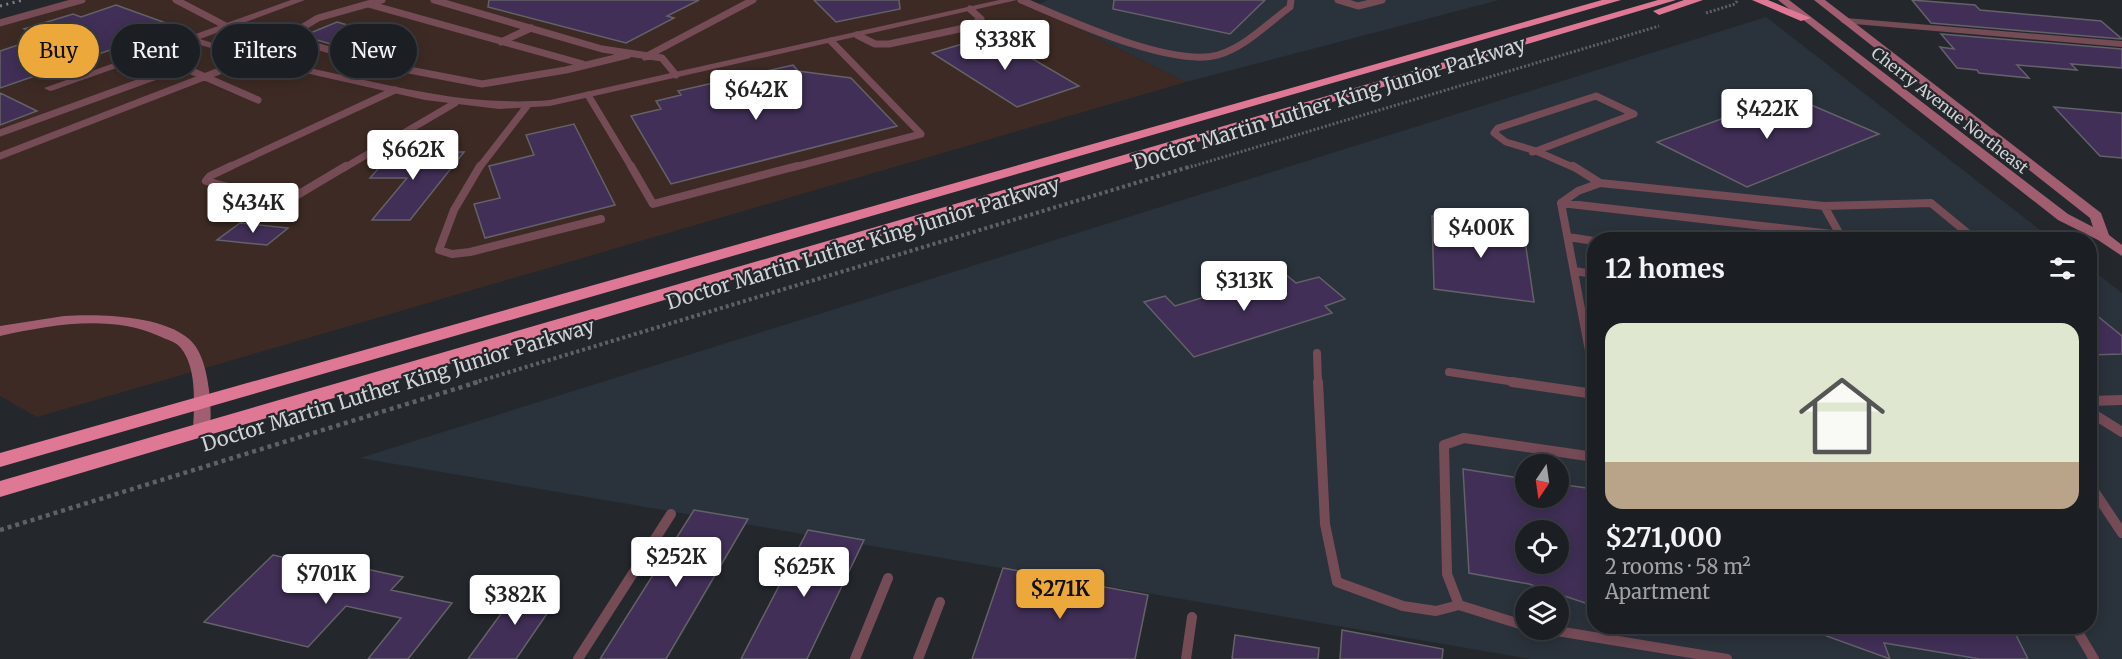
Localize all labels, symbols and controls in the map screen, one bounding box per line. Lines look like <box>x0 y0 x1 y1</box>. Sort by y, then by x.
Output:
pin: $338K <box>963 20 1047 71</box>
chip: Buy <box>18 24 99 78</box>
chip: Rent <box>111 24 200 78</box>
chip: Filters <box>212 24 318 78</box>
chip: New <box>330 24 417 78</box>
text: $338K <box>974 27 1036 52</box>
street label: Doctor Martin Luther King Junior Parkway <box>1129 31 1529 174</box>
street label: Cherry Avenue Northeast <box>1868 43 2033 178</box>
pin: $642K <box>714 70 798 121</box>
text: $642K <box>724 77 788 102</box>
pin: $422K <box>1725 89 1809 140</box>
text: $422K <box>1735 96 1799 121</box>
pin: $662K <box>371 130 455 181</box>
text: $662K <box>381 137 445 162</box>
street label: Doctor Martin Luther King Junior Parkway <box>663 171 1063 314</box>
pin: $434K <box>211 183 295 234</box>
text: $434K <box>221 190 285 215</box>
pin: $400K <box>1439 208 1523 259</box>
text: $400K <box>1448 215 1514 240</box>
text: 12 homes <box>1605 252 1725 285</box>
icon: filters <box>2046 252 2079 285</box>
pin: $313K <box>1202 261 1286 312</box>
text: $313K <box>1215 268 1273 293</box>
street label: Doctor Martin Luther King Junior Parkway <box>198 313 598 456</box>
icon: home <box>1788 362 1896 470</box>
north arrow <box>1515 454 1569 508</box>
map controls <box>1515 454 1569 640</box>
button: locate <box>1515 520 1569 574</box>
text: $271,000 <box>1605 521 1722 554</box>
pin: $252K <box>634 537 718 588</box>
text: $252K <box>645 544 707 569</box>
pin: $625K <box>762 547 846 598</box>
pin: $701K <box>284 554 368 605</box>
text: $625K <box>773 554 835 579</box>
text: 2 rooms · 58 m² <box>1605 554 1751 579</box>
text: $701K <box>296 561 356 586</box>
pin: $271K <box>1018 569 1102 620</box>
pin: $382K <box>473 575 557 626</box>
text: $271K <box>1030 576 1090 601</box>
text: Apartment <box>1605 579 1710 604</box>
text: $382K <box>484 582 546 607</box>
button: layers <box>1515 586 1569 640</box>

